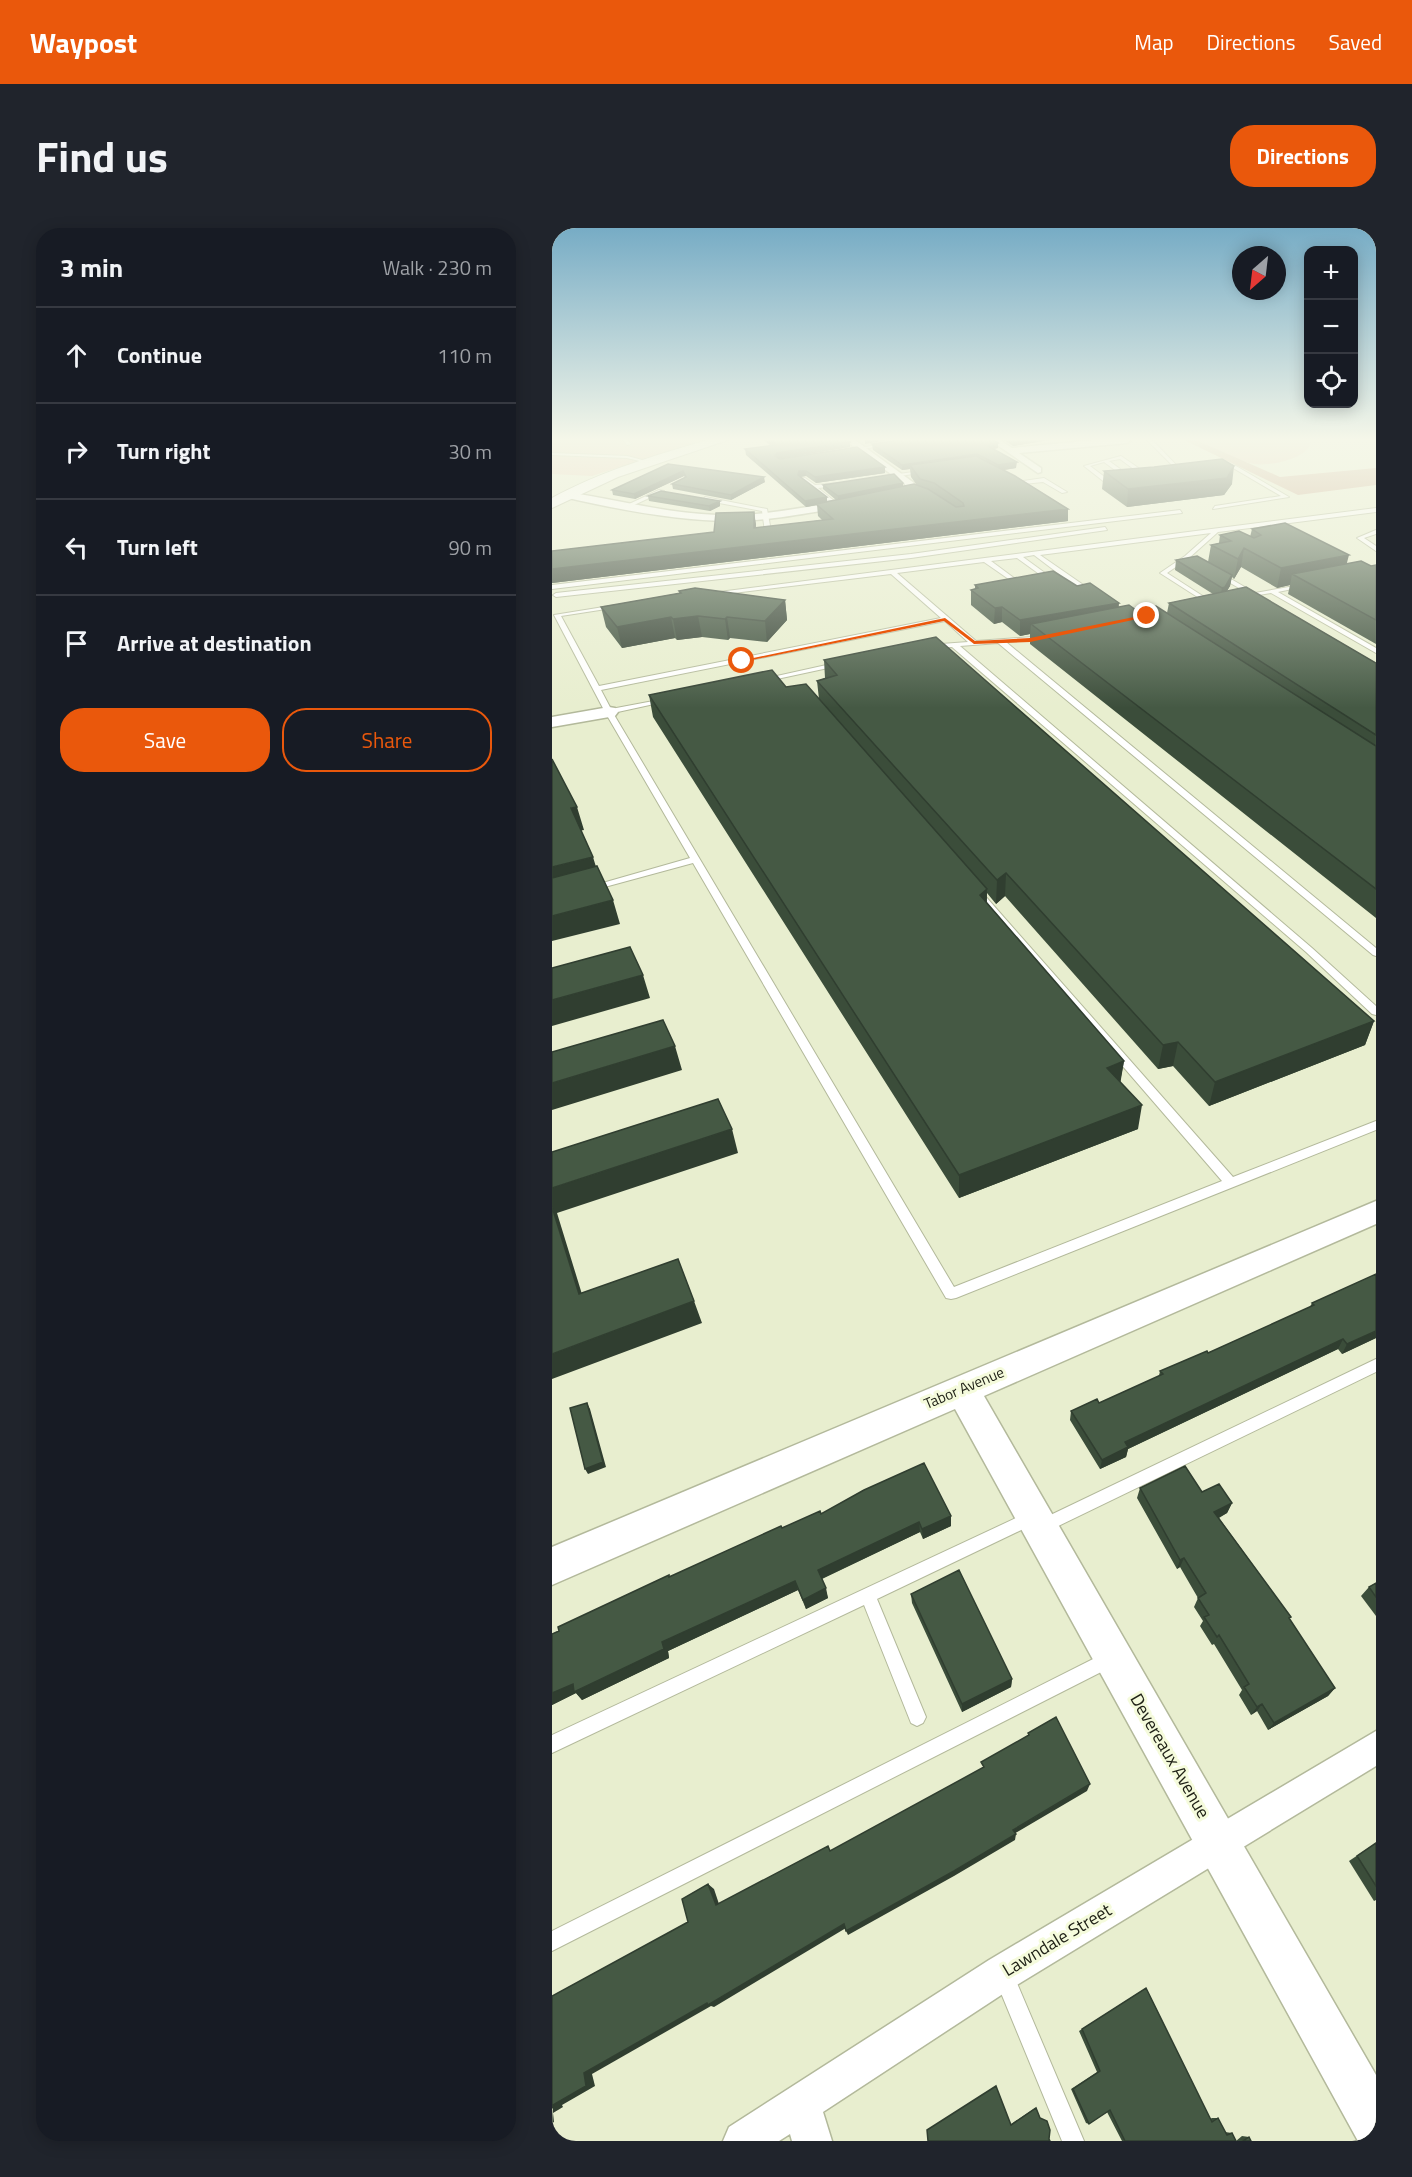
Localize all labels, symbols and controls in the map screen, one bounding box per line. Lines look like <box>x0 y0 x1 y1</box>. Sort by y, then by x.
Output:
text: Waypost <box>30 21 137 64</box>
text: Map <box>1134 26 1174 58</box>
text: Directions <box>1207 26 1296 58</box>
text: Saved <box>1329 26 1382 58</box>
text: Find us <box>36 124 168 188</box>
button: Directions <box>1230 125 1376 187</box>
north arrow <box>1232 246 1286 300</box>
map controls <box>1304 246 1358 408</box>
button: + <box>1304 246 1358 300</box>
text: 3 min <box>60 248 123 287</box>
text: Walk · 230 m <box>383 252 492 283</box>
button: − <box>1304 300 1358 354</box>
text: Continue <box>117 338 202 372</box>
icon: ahead <box>60 339 93 372</box>
text: 110 m <box>437 340 492 371</box>
button: locate <box>1304 354 1358 408</box>
text: Turn right <box>117 434 211 468</box>
icon: right <box>60 435 93 468</box>
text: 30 m <box>448 436 492 467</box>
text: Turn left <box>117 530 198 564</box>
icon: left <box>60 531 93 564</box>
text: 90 m <box>448 532 492 563</box>
route end <box>1133 602 1159 628</box>
text: Arrive at destination <box>117 626 312 660</box>
icon: arrive <box>60 627 93 660</box>
route start <box>728 647 754 673</box>
button: Save <box>60 708 270 772</box>
button: Share <box>282 708 492 772</box>
street label: Tabor Avenue <box>920 1360 1008 1415</box>
street label: Devereaux Avenue <box>1124 1688 1217 1823</box>
street label: Lawndale Street <box>997 1896 1117 1983</box>

